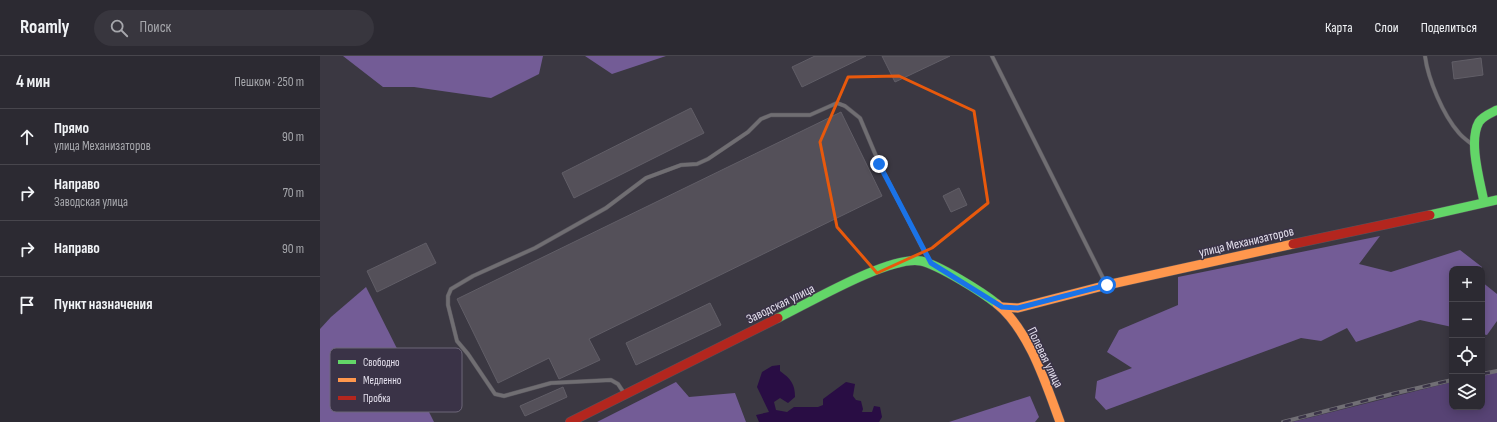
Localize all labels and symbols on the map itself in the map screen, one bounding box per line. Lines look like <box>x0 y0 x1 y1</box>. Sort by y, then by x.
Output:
route end <box>870 155 888 173</box>
street label: улица Механизаторов <box>1197 223 1295 261</box>
route start <box>1098 276 1116 294</box>
street label: Заводская улица <box>744 280 817 327</box>
street label: Полевая улица <box>1024 325 1067 390</box>
legend <box>330 348 462 412</box>
text: Свободно <box>363 356 400 369</box>
text: Медленно <box>363 374 402 387</box>
text: Пробка <box>363 392 391 405</box>

